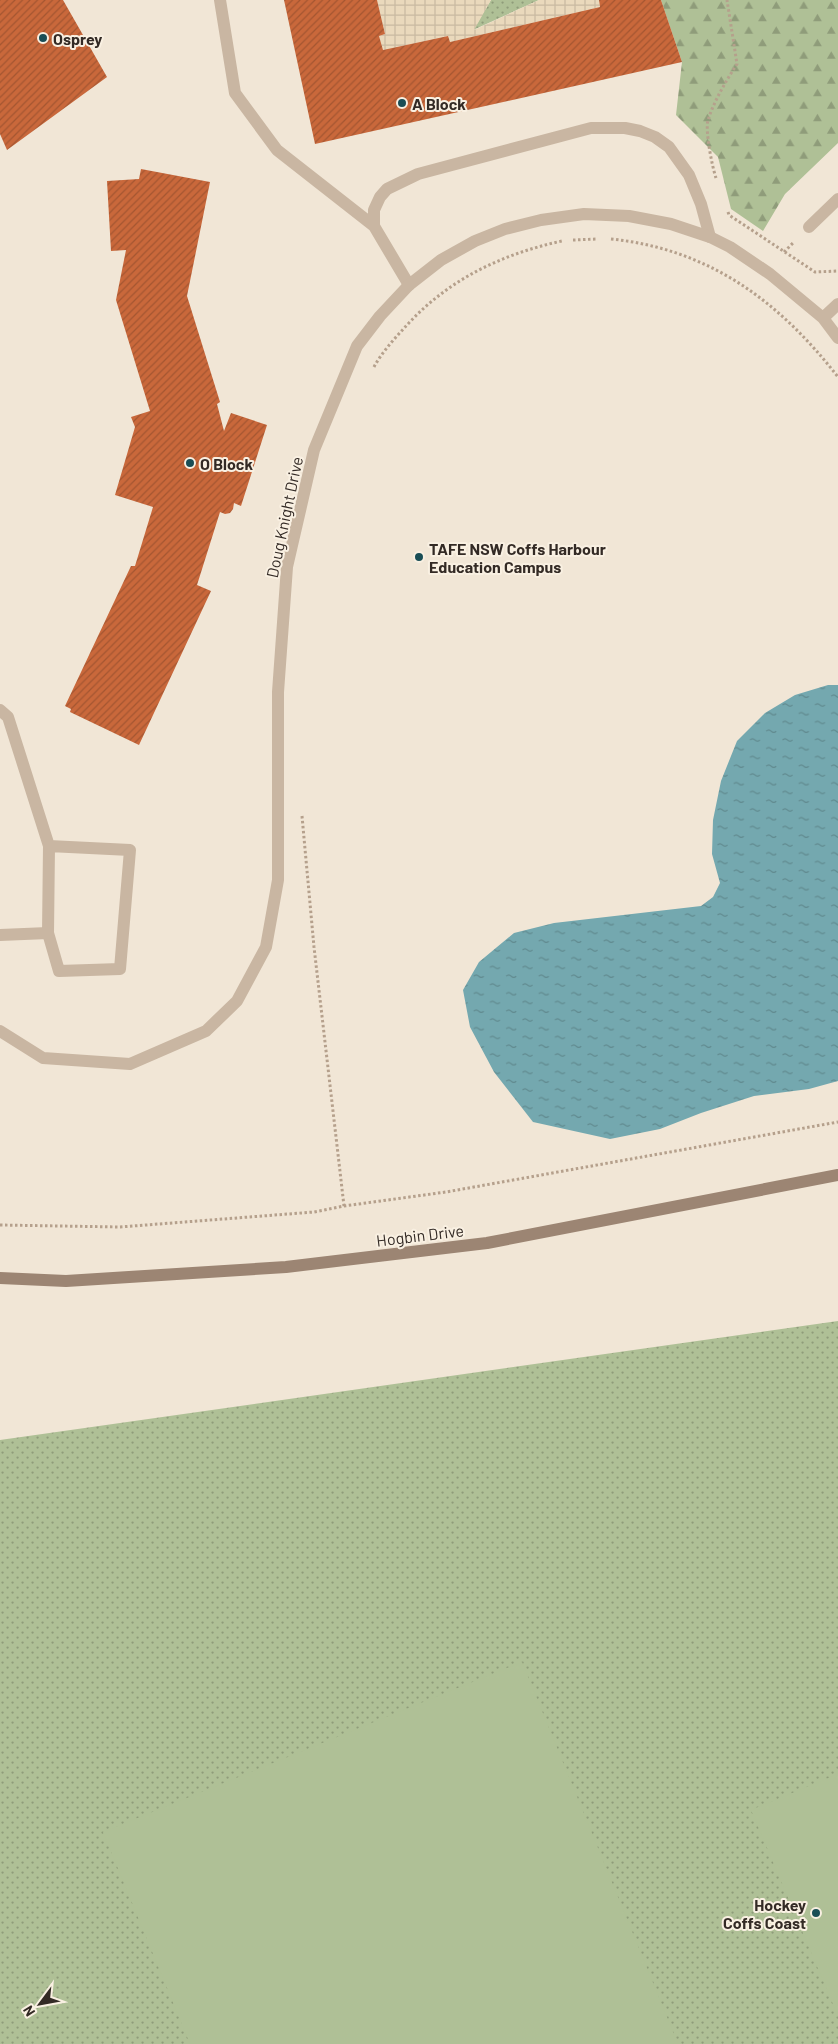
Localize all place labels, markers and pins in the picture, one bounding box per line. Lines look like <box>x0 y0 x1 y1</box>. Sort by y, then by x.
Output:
place label: Osprey <box>53 29 102 48</box>
marker: Osprey <box>37 32 49 44</box>
place label: A Block <box>412 94 466 113</box>
marker: A Block <box>396 97 408 109</box>
place label: O Block <box>200 454 253 473</box>
marker: O Block <box>184 457 196 469</box>
place label: TAFE NSW Coffs Harbour Education Campus <box>429 539 606 576</box>
marker: TAFE NSW Coffs Harbour Education Campus <box>413 551 425 563</box>
place label: Hockey Coffs Coast <box>723 1895 806 1932</box>
marker: Hockey Coffs Coast <box>810 1907 822 1919</box>

